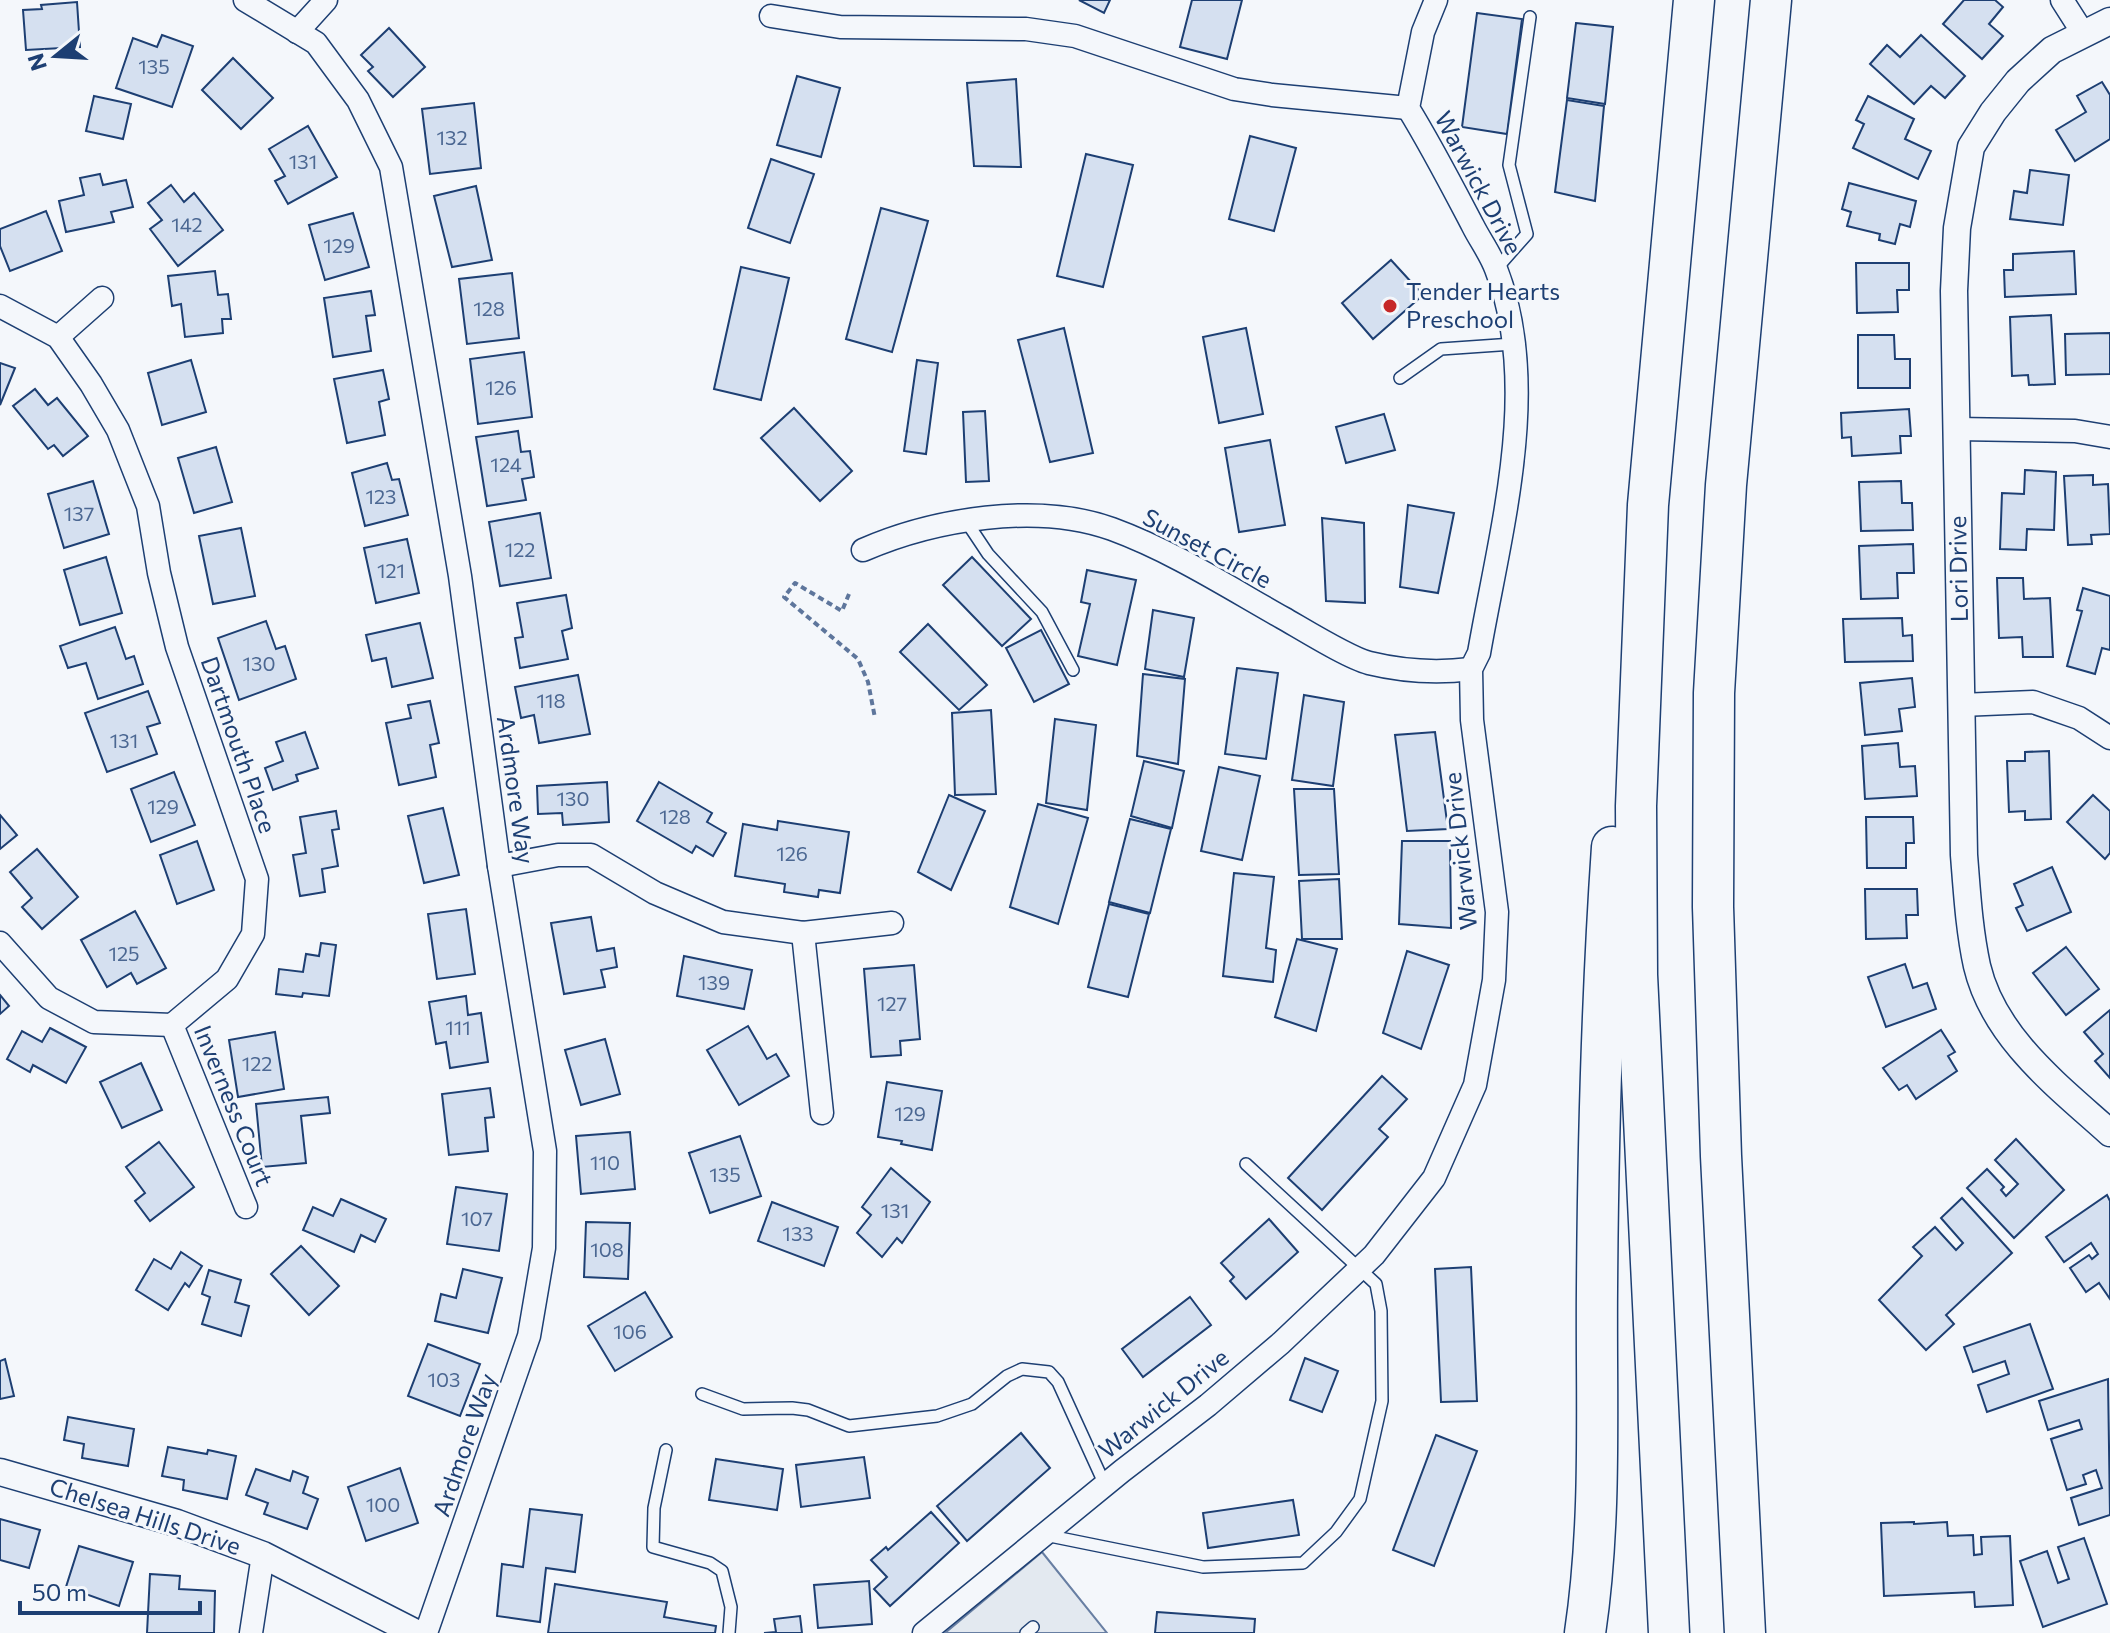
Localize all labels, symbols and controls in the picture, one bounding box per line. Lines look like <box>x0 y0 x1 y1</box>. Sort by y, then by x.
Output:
north arrow <box>16 16 96 96</box>
text: N <box>21 50 52 74</box>
house number: 135 <box>138 54 170 78</box>
street label: Warwick Drive <box>1429 106 1529 259</box>
house number: 132 <box>437 125 468 149</box>
house number: 131 <box>289 149 317 173</box>
house number: 142 <box>171 212 203 236</box>
house number: 129 <box>323 233 355 257</box>
place label: Tender Hearts Preschool <box>1406 276 1560 333</box>
house number: 128 <box>473 296 505 320</box>
marker: Tender Hearts Preschool <box>1381 297 1399 315</box>
house number: 126 <box>485 375 517 399</box>
house number: 124 <box>490 452 522 476</box>
house number: 123 <box>365 484 397 508</box>
house number: 137 <box>64 501 94 525</box>
street label: Sunset Circle <box>1138 502 1277 594</box>
street label: Lori Drive <box>1942 516 1973 622</box>
house number: 122 <box>505 537 535 561</box>
house number: 121 <box>377 558 405 582</box>
house number: 130 <box>242 651 276 675</box>
street label: Dartmouth Place <box>196 652 283 837</box>
house number: 118 <box>536 688 566 712</box>
street label: Ardmore Way <box>492 714 541 866</box>
house number: 131 <box>110 728 138 752</box>
street label: Warwick Drive <box>1437 771 1482 931</box>
house number: 130 <box>556 786 590 810</box>
house number: 129 <box>147 794 179 818</box>
house number: 128 <box>659 804 691 828</box>
house number: 126 <box>776 841 808 865</box>
house number: 125 <box>108 941 140 965</box>
house number: 139 <box>698 970 730 994</box>
house number: 127 <box>877 991 907 1015</box>
house number: 111 <box>445 1015 471 1039</box>
street label: Inverness Court <box>189 1021 280 1190</box>
house number: 122 <box>242 1051 272 1075</box>
house number: 129 <box>894 1101 926 1125</box>
house number: 110 <box>590 1150 620 1174</box>
house number: 135 <box>709 1162 741 1186</box>
house number: 131 <box>881 1198 909 1222</box>
house number: 107 <box>461 1206 493 1230</box>
house number: 133 <box>782 1221 814 1245</box>
house number: 108 <box>590 1237 624 1261</box>
house number: 106 <box>613 1319 647 1343</box>
street label: Warwick Drive <box>1092 1342 1234 1464</box>
house number: 103 <box>428 1367 460 1391</box>
street label: Ardmore Way <box>426 1369 502 1520</box>
street label: Chelsea Hills Drive <box>46 1471 245 1560</box>
house number: 100 <box>366 1492 400 1516</box>
scale bar <box>20 1565 200 1615</box>
text: 50 m <box>32 1577 87 1606</box>

